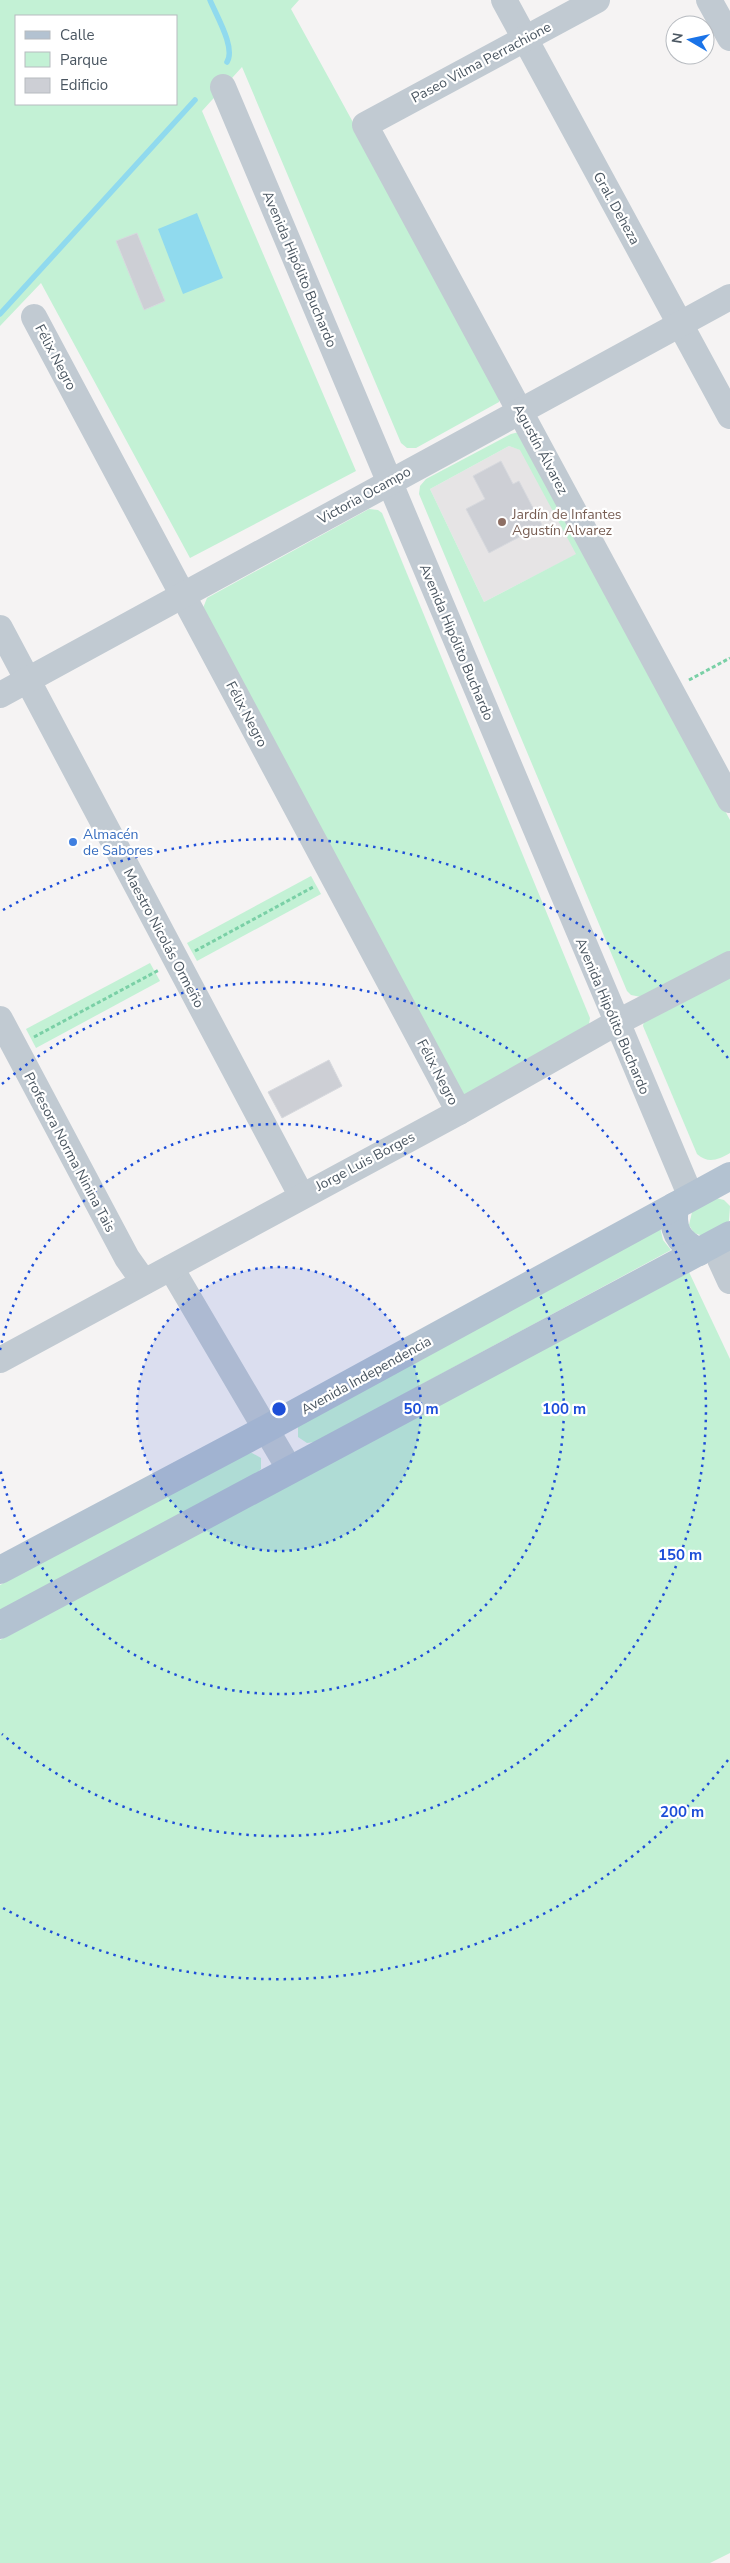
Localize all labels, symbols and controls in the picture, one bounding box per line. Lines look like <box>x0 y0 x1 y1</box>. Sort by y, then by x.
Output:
legend <box>15 15 178 105</box>
north arrow <box>665 15 715 65</box>
street label: Paseo Vilma Perrachione <box>408 17 554 107</box>
text: Calle <box>60 25 95 45</box>
text: N <box>667 31 688 45</box>
text: Parque <box>60 50 108 70</box>
text: Edificio <box>60 75 108 95</box>
street label: Gral. Deheza <box>589 168 644 248</box>
street label: Avenida Hipólito Buchardo <box>258 188 341 351</box>
street label: Félix Negro <box>30 321 81 394</box>
street label: Agustín Álvarez <box>509 401 573 498</box>
street label: Victoria Ocampo <box>313 462 414 529</box>
place label: Jardín de Infantes Agustín Alvarez <box>511 505 622 540</box>
marker: Jardín de Infantes Agustín Alvarez <box>496 516 508 528</box>
street label: Avenida Hipólito Buchardo <box>415 561 498 724</box>
street label: Félix Negro <box>221 678 272 751</box>
place label: Almacén de Sabores <box>83 825 154 860</box>
marker: Almacén de Sabores <box>67 836 79 848</box>
street label: Maestro Nicolás Ormeño <box>119 865 208 1011</box>
street label: Avenida Hipólito Buchardo <box>571 935 654 1098</box>
street label: Félix Negro <box>412 1036 463 1109</box>
street label: Profesora Norma Ninina Tais <box>19 1069 120 1236</box>
street label: Jorge Luis Borges <box>311 1127 418 1196</box>
street label: Avenida Independencia <box>298 1332 435 1419</box>
text: 50 m <box>403 1399 439 1419</box>
text: 100 m <box>542 1399 586 1419</box>
centre of rings <box>270 1400 288 1418</box>
text: 150 m <box>658 1545 702 1565</box>
text: 200 m <box>660 1802 704 1822</box>

